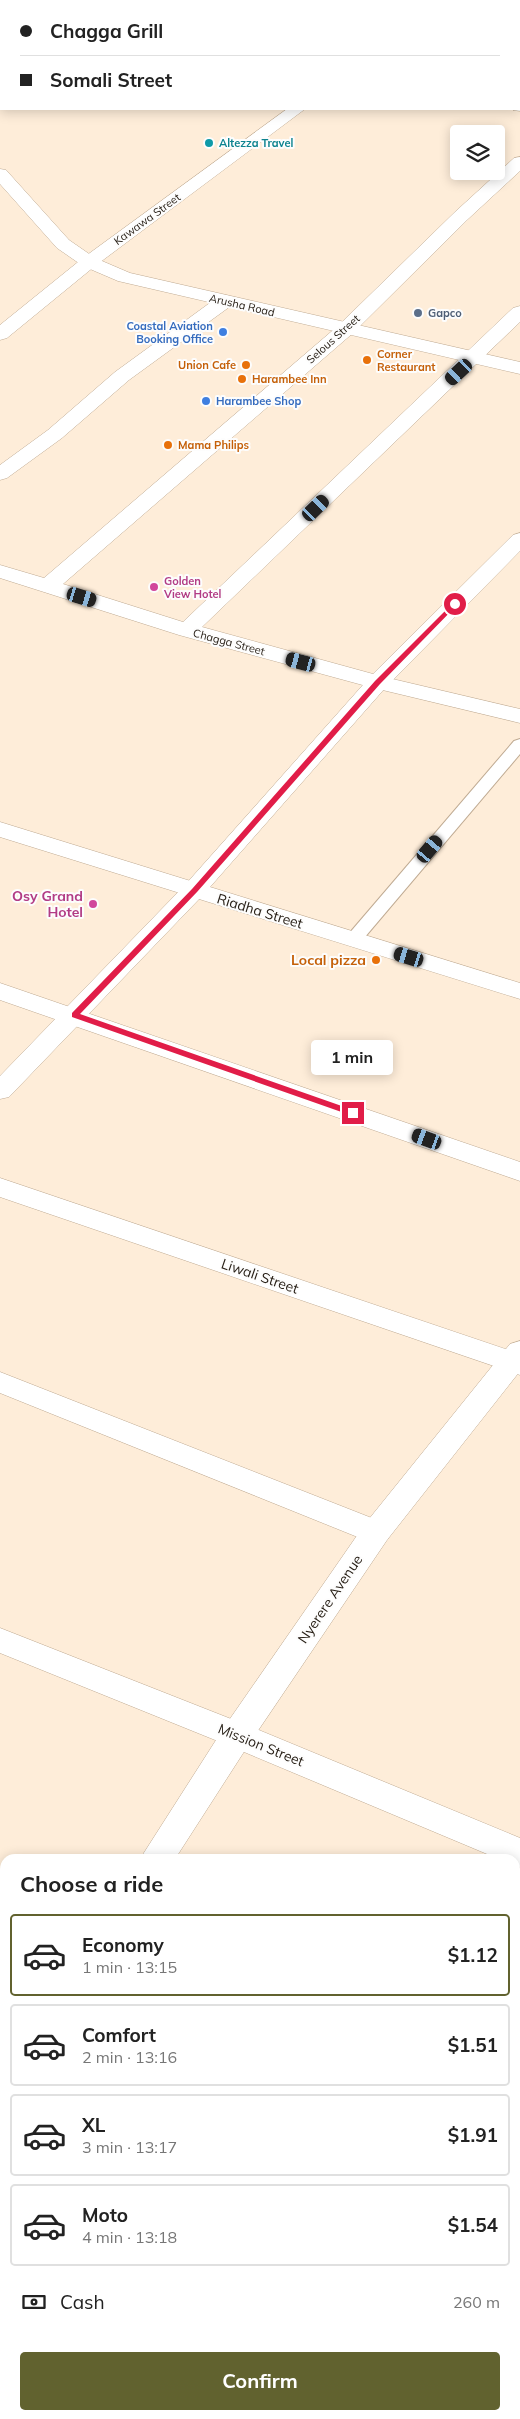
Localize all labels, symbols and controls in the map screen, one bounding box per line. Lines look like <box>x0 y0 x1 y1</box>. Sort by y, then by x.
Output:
text: Chagga Grill <box>50 19 163 43</box>
text: Somali Street <box>50 68 172 92</box>
map controls <box>450 125 505 180</box>
button: layers <box>450 125 505 180</box>
place label: Altezza Travel <box>219 136 293 150</box>
marker: Altezza Travel <box>203 137 215 149</box>
street label: Kawawa Street <box>111 190 183 248</box>
street label: Arusha Road <box>208 291 276 319</box>
place label: Gapco <box>428 306 462 320</box>
marker: Gapco <box>412 307 424 319</box>
street label: Selous Street <box>303 311 363 367</box>
place label: Coastal Aviation Booking Office <box>126 319 213 346</box>
marker: Coastal Aviation Booking Office <box>217 326 229 338</box>
place label: Corner Restaurant <box>377 347 436 374</box>
marker: Corner Restaurant <box>361 354 373 366</box>
car <box>442 356 475 388</box>
place label: Union Cafe <box>178 358 236 372</box>
marker: Union Cafe <box>240 359 252 371</box>
place label: Harambee Inn <box>252 372 327 386</box>
marker: Harambee Inn <box>236 373 248 385</box>
place label: Harambee Shop <box>216 394 301 408</box>
marker: Harambee Shop <box>200 395 212 407</box>
place label: Mama Philips <box>178 438 250 452</box>
marker: Mama Philips <box>162 439 174 451</box>
car <box>299 492 332 524</box>
place label: Golden View Hotel <box>163 574 222 601</box>
marker: Golden View Hotel <box>148 581 160 593</box>
car <box>65 585 98 609</box>
route start <box>444 593 466 615</box>
street label: Chagga Street <box>192 626 267 658</box>
car <box>284 651 317 673</box>
car <box>414 833 445 865</box>
place label: Osy Grand Hotel <box>12 887 83 921</box>
street label: Riadha Street <box>215 889 305 933</box>
marker: Osy Grand Hotel <box>87 898 99 910</box>
car <box>392 945 425 969</box>
place label: Local pizza <box>291 951 366 969</box>
marker: Local pizza <box>370 954 382 966</box>
callout: 1 min <box>312 1040 394 1076</box>
text: 1 min <box>331 1047 373 1067</box>
route end <box>342 1102 364 1124</box>
car <box>410 1127 443 1151</box>
street label: Liwali Street <box>219 1254 301 1298</box>
street label: Nyerere Avenue <box>294 1551 366 1647</box>
street label: Mission Street <box>215 1720 307 1770</box>
text: Choose a ride <box>20 1870 163 1898</box>
icon: car <box>22 1933 67 1978</box>
text: Economy <box>82 1933 164 1957</box>
text: $1.12 <box>448 1943 498 1967</box>
text: 1 min · 13:15 <box>82 1957 177 1977</box>
icon: car <box>22 2023 67 2068</box>
text: Comfort <box>82 2023 156 2047</box>
text: $1.51 <box>448 2033 498 2057</box>
text: 2 min · 13:16 <box>82 2047 177 2067</box>
icon: car <box>22 2113 67 2158</box>
text: XL <box>82 2113 105 2137</box>
text: $1.91 <box>448 2123 498 2147</box>
text: 3 min · 13:17 <box>82 2137 177 2157</box>
icon: car <box>22 2203 67 2248</box>
text: Moto <box>82 2203 128 2227</box>
text: $1.54 <box>448 2213 498 2237</box>
text: 4 min · 13:18 <box>82 2227 177 2247</box>
icon: cash <box>20 2288 48 2316</box>
text: Cash <box>60 2290 105 2314</box>
text: 260 m <box>453 2292 500 2312</box>
button: Confirm <box>20 2352 500 2410</box>

